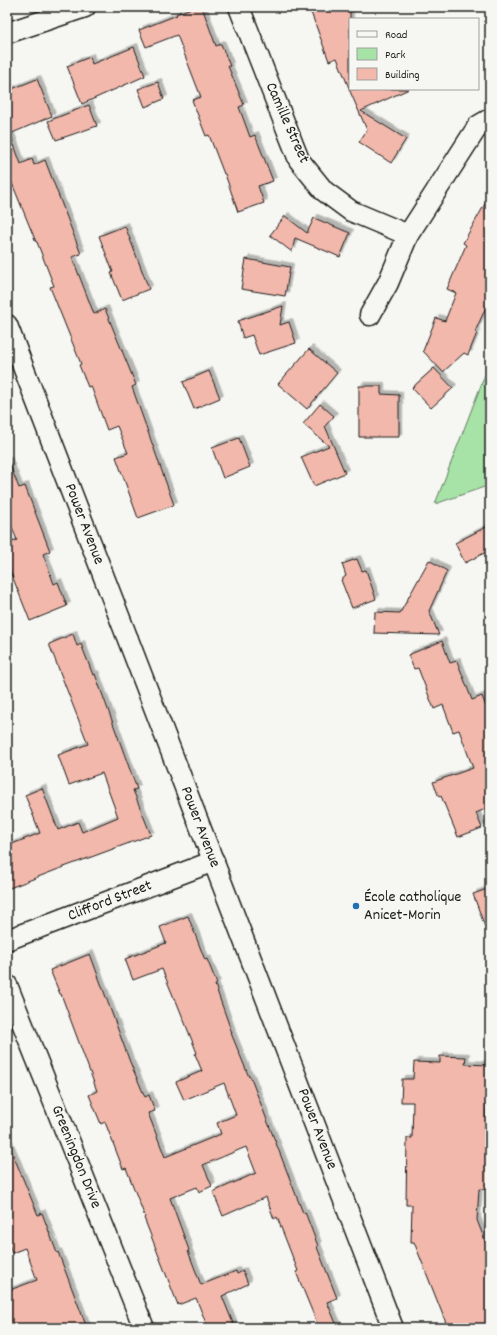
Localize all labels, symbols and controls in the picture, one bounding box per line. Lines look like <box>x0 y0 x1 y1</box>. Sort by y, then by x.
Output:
legend <box>349 18 479 90</box>
text: Road <box>385 27 407 44</box>
text: Park <box>385 47 406 64</box>
text: Building <box>385 67 420 84</box>
street label: Camille Street <box>259 79 315 167</box>
street label: Power Avenue <box>58 480 110 568</box>
street label: Power Avenue <box>174 783 226 871</box>
street label: Clifford Street <box>65 874 156 928</box>
place label: École catholique Anicet-Morin <box>364 886 461 927</box>
marker: École catholique Anicet-Morin <box>351 901 361 911</box>
street label: Power Avenue <box>291 1085 343 1173</box>
street label: Greeningdon Drive <box>45 1102 107 1212</box>

